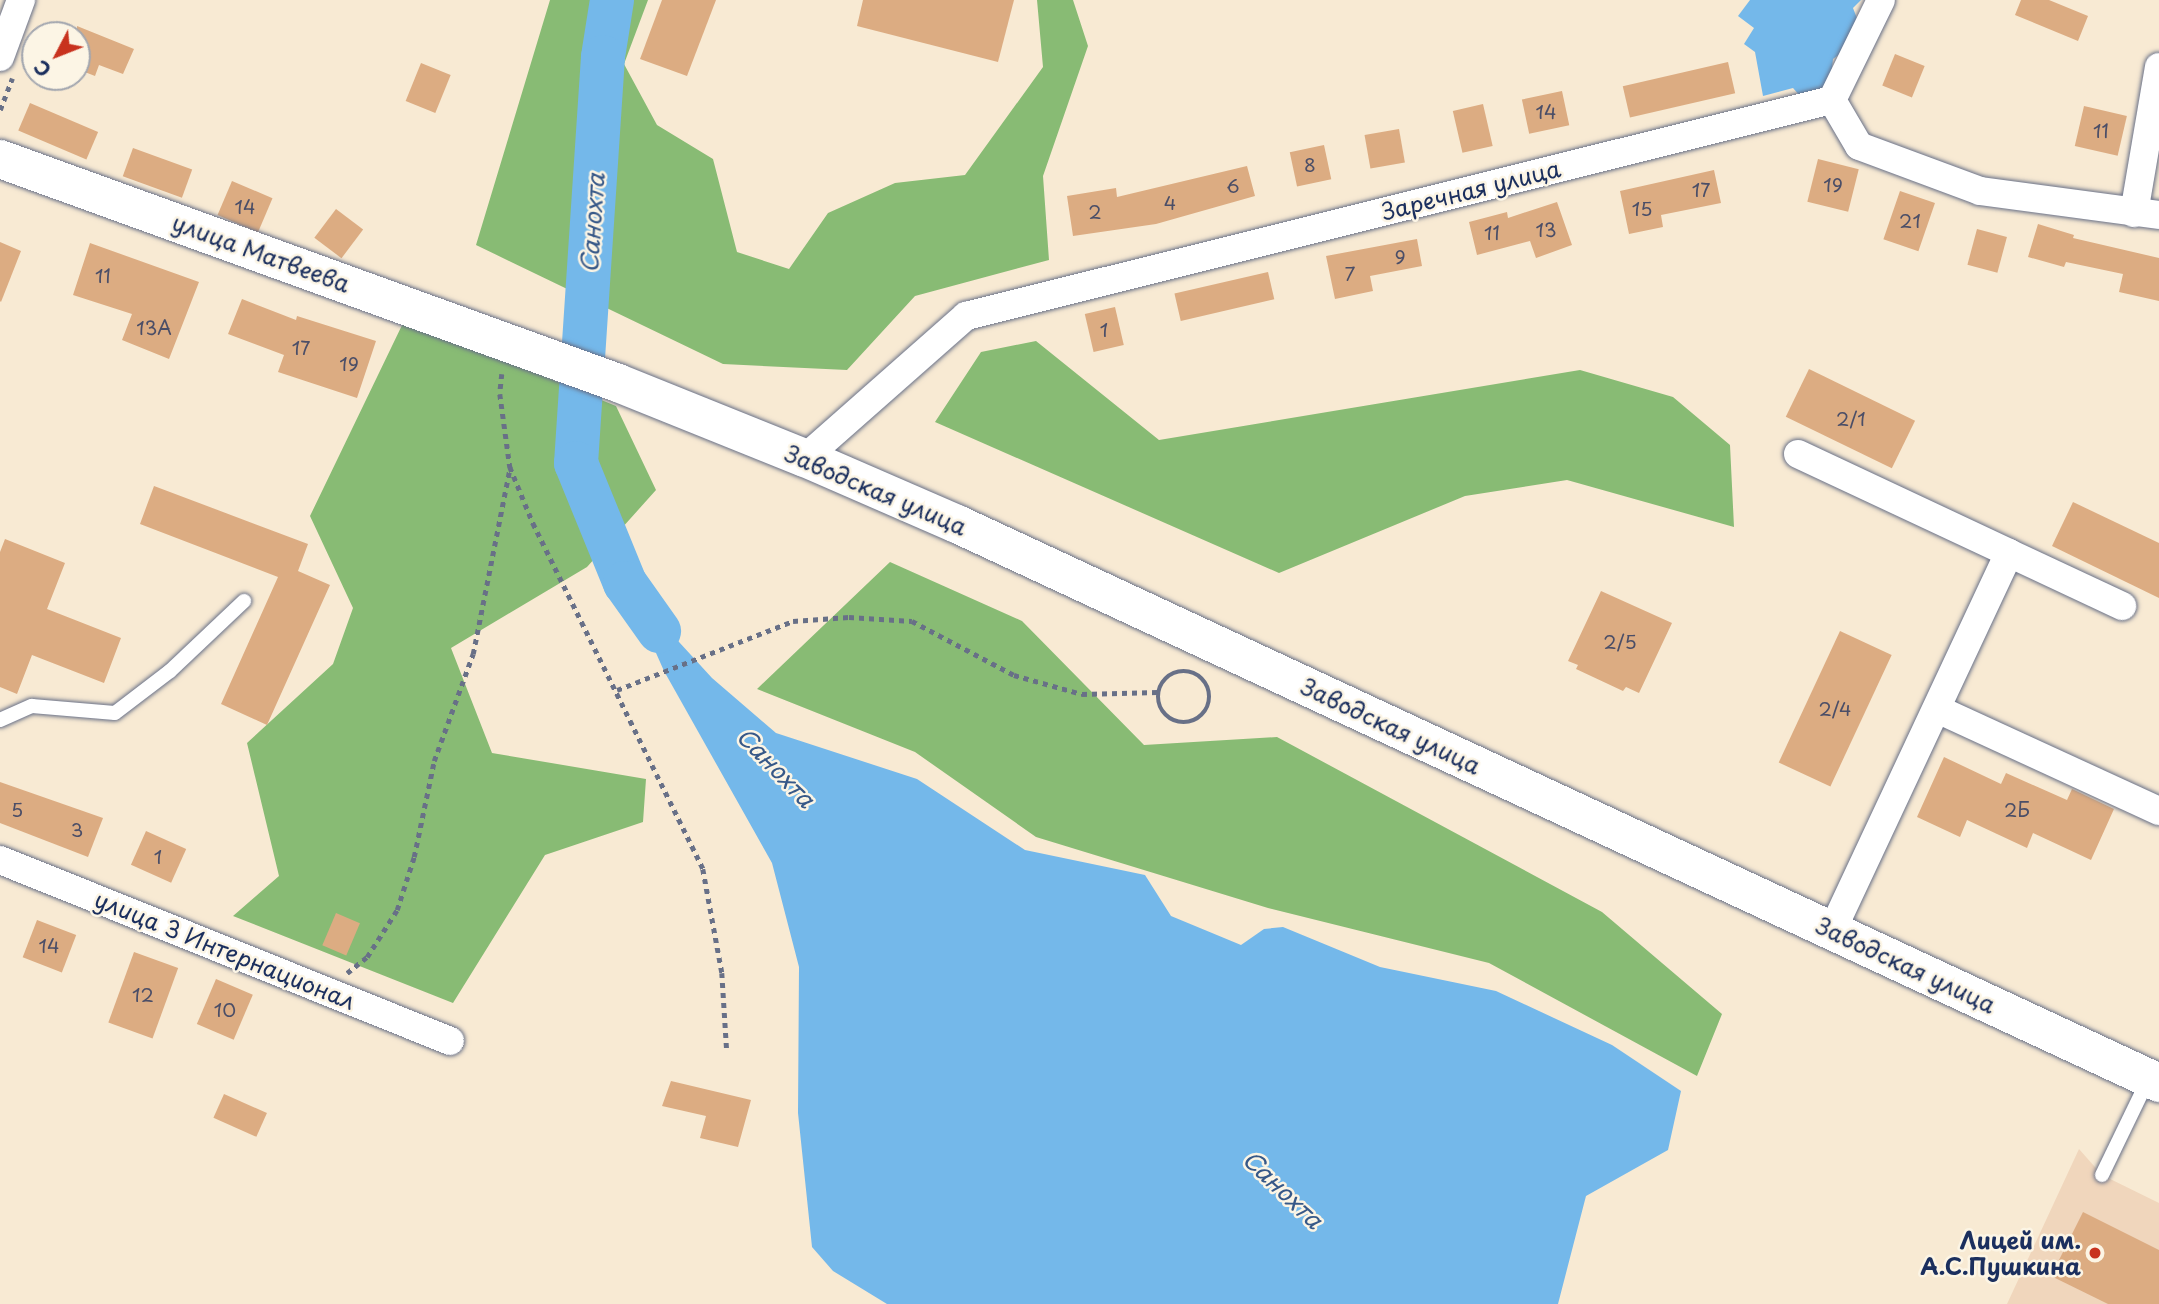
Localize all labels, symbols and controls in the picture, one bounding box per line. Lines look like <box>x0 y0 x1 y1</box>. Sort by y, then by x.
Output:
north arrow <box>21 21 91 91</box>
text: С <box>27 54 57 83</box>
house number: 14 <box>1535 101 1557 123</box>
house number: 11 <box>2093 120 2109 142</box>
house number: 8 <box>1304 154 1316 176</box>
street label: Заречная улица <box>1378 154 1564 226</box>
water label: Санохта <box>574 172 610 274</box>
house number: 19 <box>1823 174 1843 196</box>
house number: 6 <box>1226 175 1240 197</box>
house number: 17 <box>1692 179 1710 201</box>
house number: 4 <box>1164 192 1176 214</box>
house number: 14 <box>234 196 256 218</box>
house number: 15 <box>1632 198 1652 220</box>
house number: 2 <box>1088 201 1102 223</box>
street label: улица Матвеева <box>168 208 354 298</box>
house number: 21 <box>1899 210 1921 232</box>
house number: 13 <box>1535 219 1557 241</box>
house number: 11 <box>1484 222 1500 244</box>
house number: 9 <box>1394 246 1406 268</box>
house number: 7 <box>1345 263 1355 285</box>
house number: 11 <box>95 265 111 287</box>
house number: 13А <box>136 317 172 339</box>
house number: 1 <box>1100 319 1108 341</box>
house number: 17 <box>292 337 310 359</box>
house number: 19 <box>339 353 359 375</box>
house number: 2/1 <box>1836 408 1866 430</box>
street label: Заводская улица <box>781 439 971 541</box>
house number: 2/5 <box>1603 631 1637 653</box>
street label: Заводская улица <box>1296 672 1486 780</box>
house number: 2/4 <box>1818 698 1852 720</box>
water label: Санохта <box>731 721 821 813</box>
house number: 5 <box>11 799 23 821</box>
house number: 2Б <box>2004 799 2030 821</box>
house number: 3 <box>71 819 83 841</box>
house number: 1 <box>154 846 162 868</box>
street label: улица 3 Интернационал <box>90 885 360 1015</box>
street label: Заводская улица <box>1811 911 2001 1019</box>
house number: 14 <box>38 935 60 957</box>
house number: 12 <box>132 984 154 1006</box>
house number: 10 <box>214 999 236 1021</box>
water label: Санохта <box>1237 1144 1329 1234</box>
place label: Лицей им. А.С.Пушкина <box>1920 1226 2081 1280</box>
marker: Лицей им. А.С.Пушкина <box>2087 1245 2103 1261</box>

